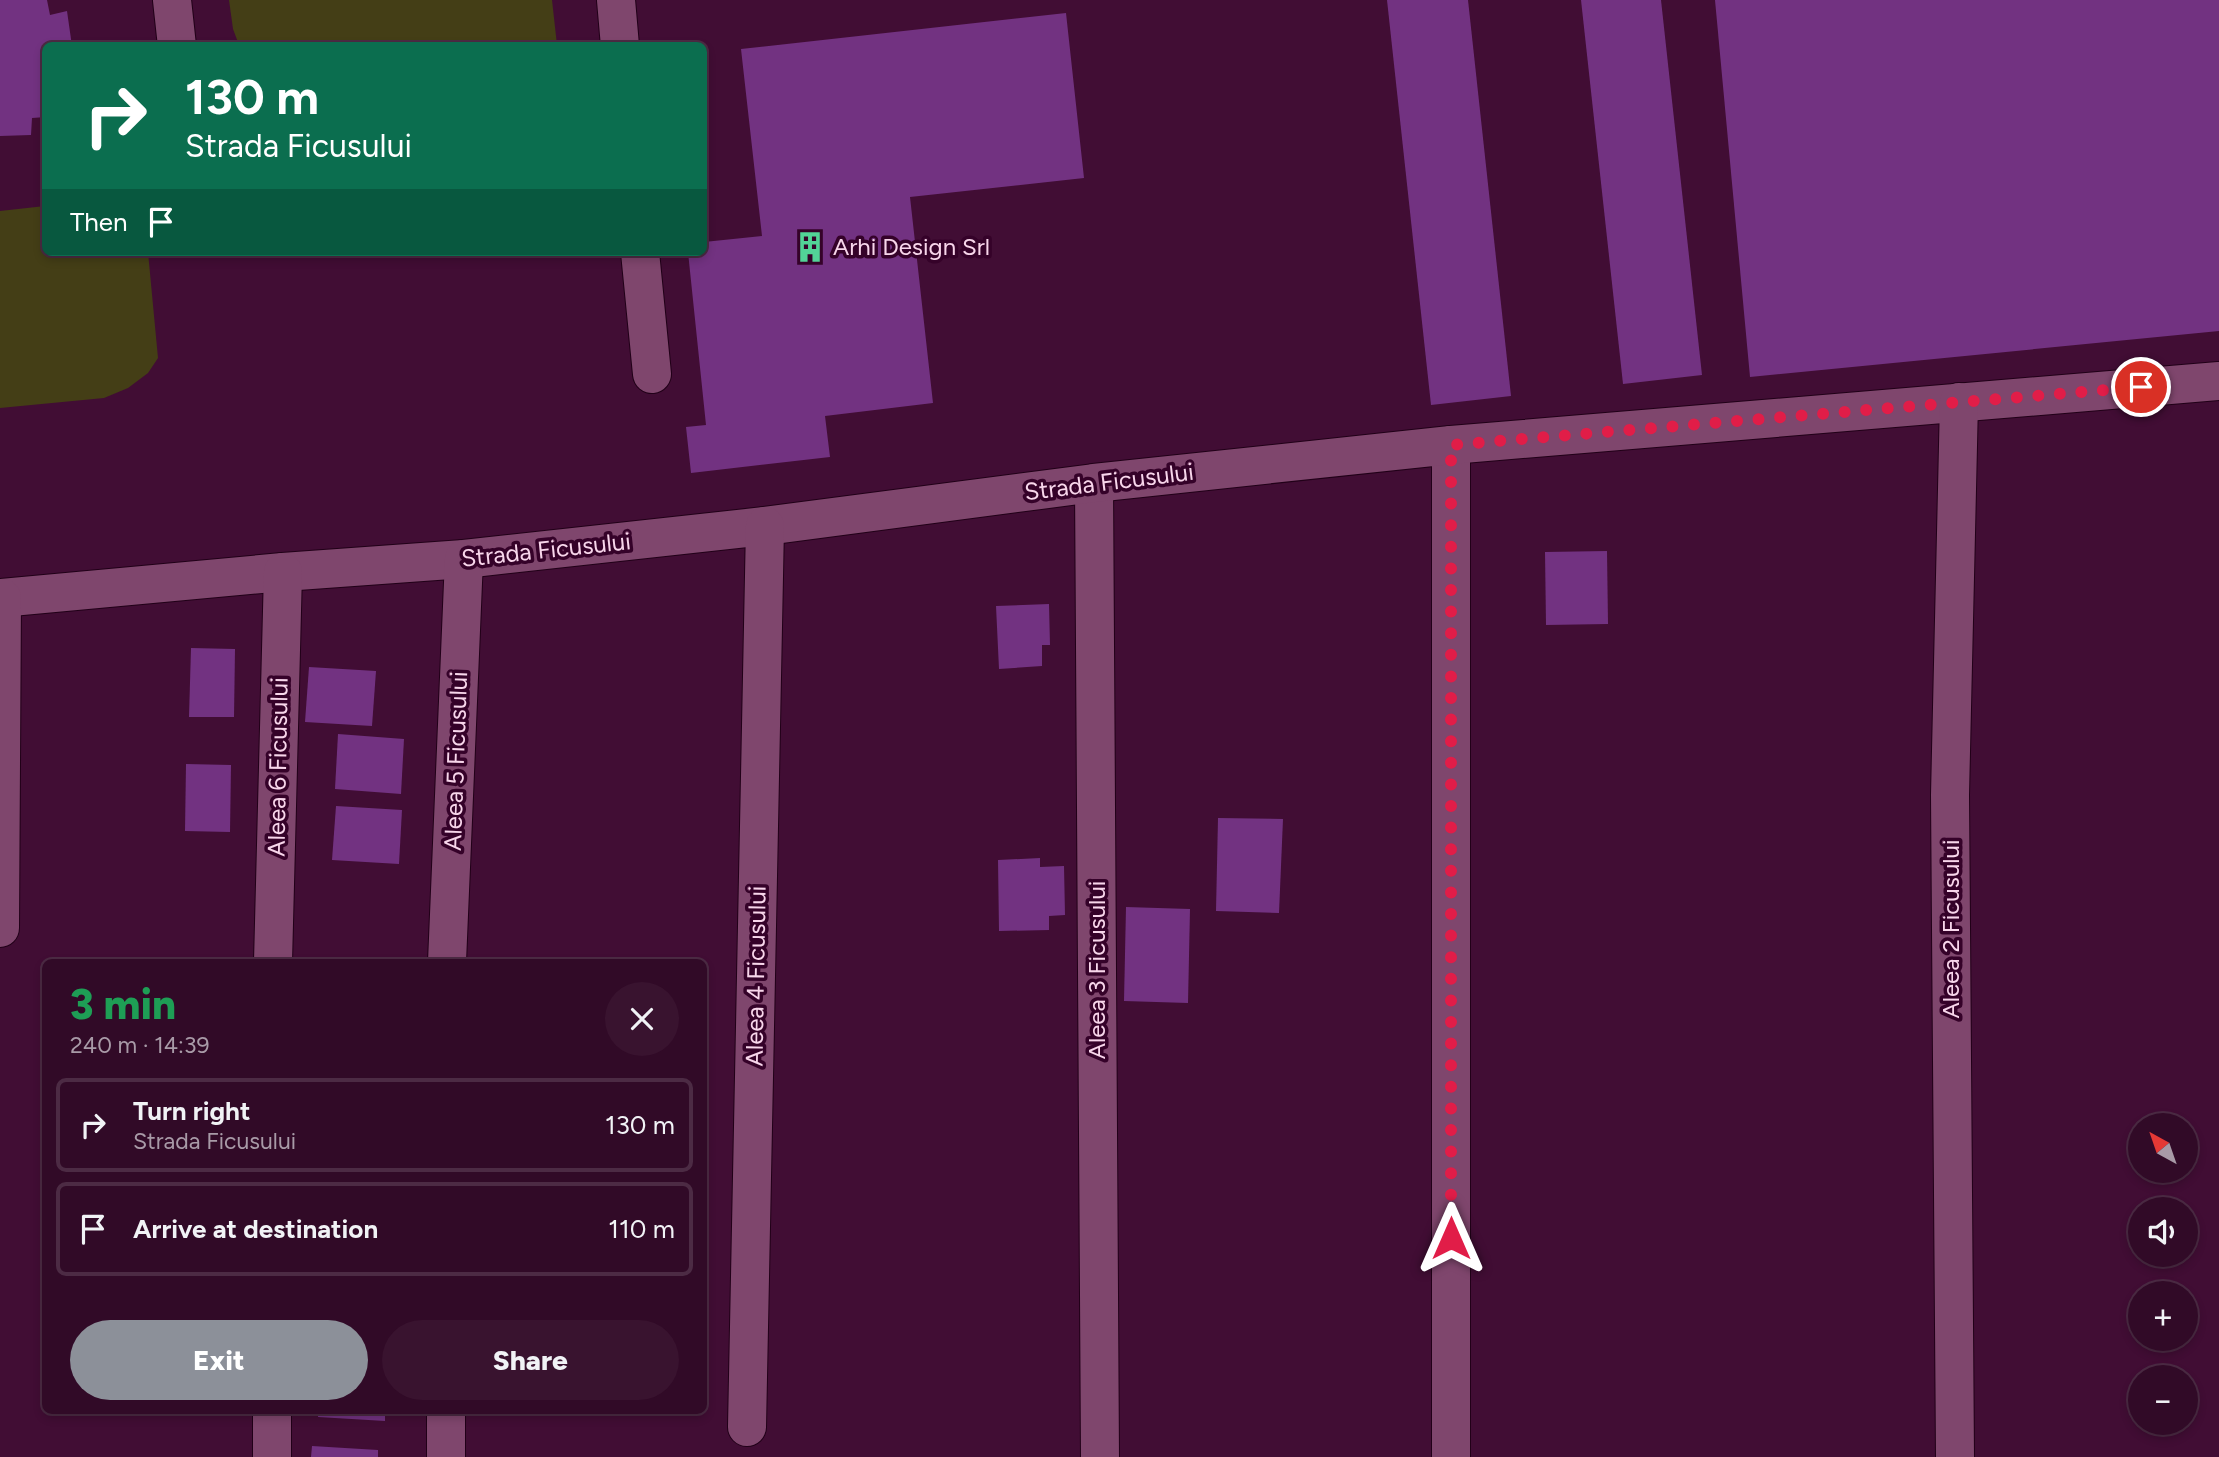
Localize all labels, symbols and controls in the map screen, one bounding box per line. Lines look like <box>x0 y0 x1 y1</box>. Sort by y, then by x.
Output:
text: 130 m <box>185 67 319 126</box>
icon: right <box>70 70 161 161</box>
text: Strada Ficusului <box>185 127 412 165</box>
icon: arrive <box>142 203 180 241</box>
text: Then <box>70 206 128 238</box>
building icon: Arhi Design Srl <box>793 230 827 264</box>
place label: Arhi Design Srl <box>833 232 990 261</box>
pin <box>2111 357 2171 417</box>
icon: arrive <box>2122 368 2160 406</box>
street label: Strada Ficusului <box>1023 457 1195 506</box>
street label: Strada Ficusului <box>460 526 632 573</box>
street label: Aleea 5 Ficusului <box>438 671 473 851</box>
street label: Aleea 6 Ficusului <box>261 677 294 857</box>
street label: Aleea 2 Ficusului <box>1936 839 1965 1019</box>
street label: Aleea 3 Ficusului <box>1082 881 1111 1059</box>
street label: Aleea 4 Ficusului <box>739 885 772 1066</box>
text: 3 min <box>70 979 176 1030</box>
button: close <box>605 982 679 1056</box>
text: 240 m · 14:39 <box>70 1031 209 1059</box>
text: Turn right <box>133 1095 250 1127</box>
icon: right <box>74 1106 112 1144</box>
text: 130 m <box>605 1109 675 1141</box>
north arrow <box>2128 1113 2198 1183</box>
map controls <box>2128 1113 2198 1435</box>
text: Strada Ficusului <box>133 1127 296 1155</box>
button: sound <box>2128 1197 2198 1267</box>
position arrow <box>1414 1201 1488 1275</box>
icon: arrive <box>74 1210 112 1248</box>
text: Arrive at destination <box>133 1213 378 1245</box>
text: 110 m <box>608 1213 675 1245</box>
button: + <box>2128 1281 2198 1351</box>
button: Exit <box>70 1320 368 1400</box>
button: Share <box>382 1320 679 1400</box>
button: − <box>2128 1365 2198 1435</box>

